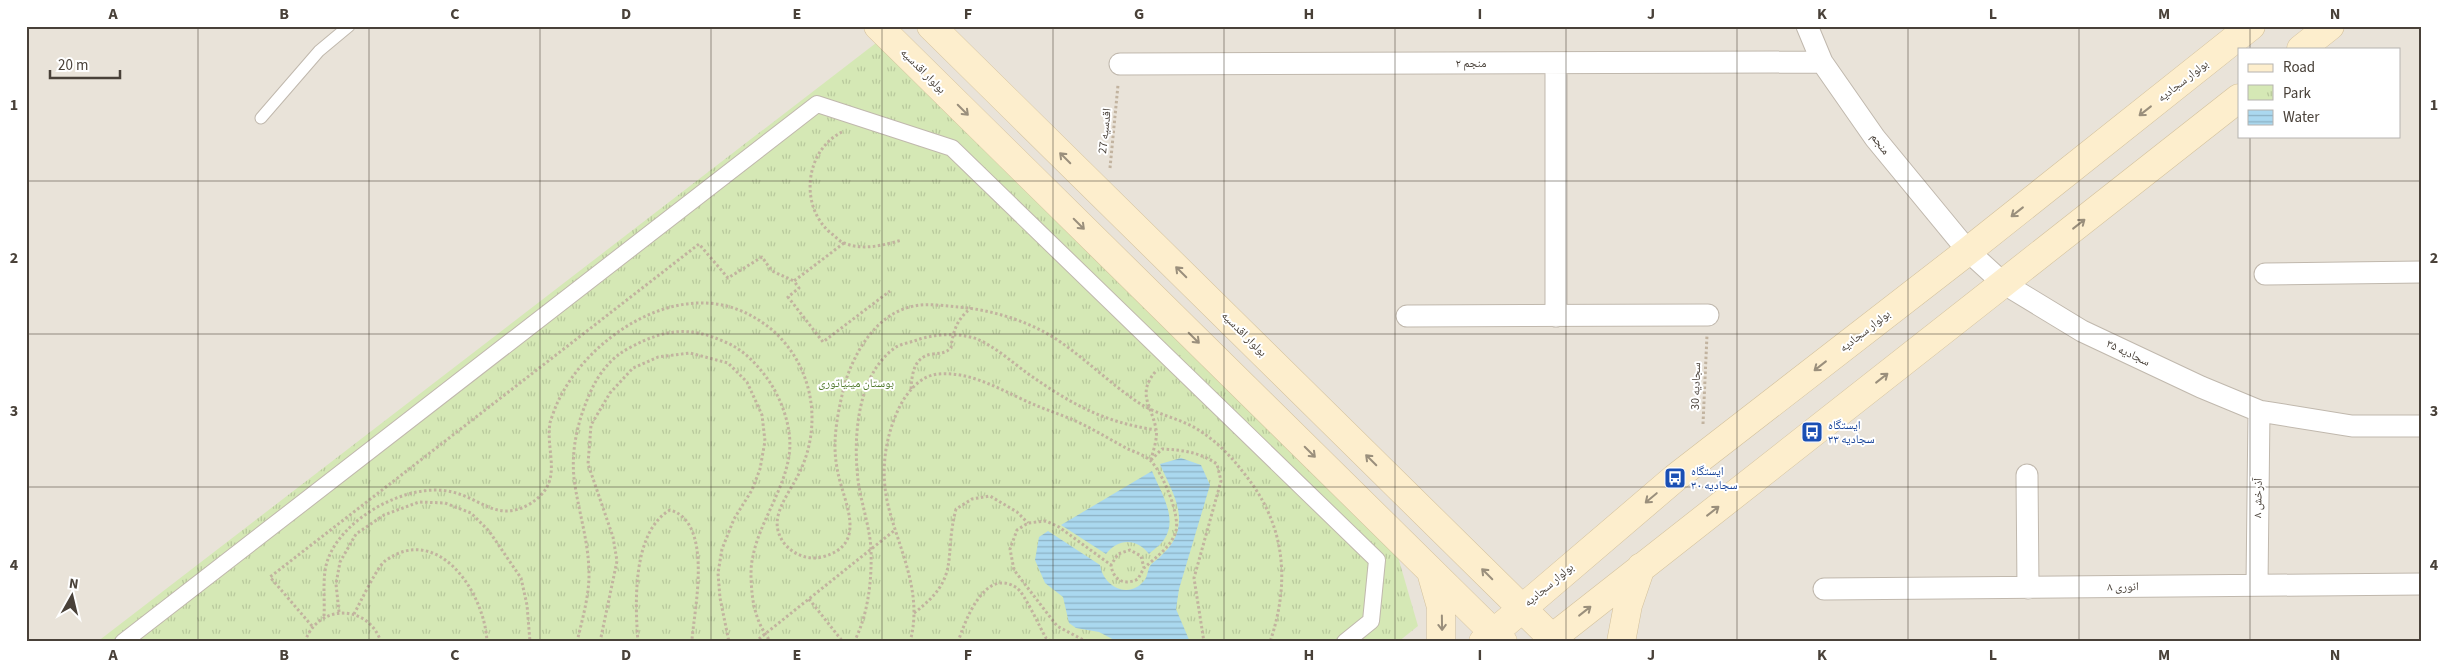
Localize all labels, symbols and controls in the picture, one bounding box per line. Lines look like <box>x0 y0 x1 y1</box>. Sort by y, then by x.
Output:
text: A <box>107 3 118 25</box>
text: B <box>279 3 289 25</box>
text: C <box>450 3 460 25</box>
text: D <box>621 3 631 25</box>
text: E <box>793 3 801 25</box>
text: F <box>964 3 972 25</box>
text: G <box>1134 3 1144 25</box>
text: H <box>1304 3 1314 25</box>
text: I <box>1478 3 1482 25</box>
text: J <box>1647 3 1655 25</box>
text: K <box>1817 3 1827 25</box>
text: L <box>1989 3 1997 25</box>
text: M <box>2158 3 2170 25</box>
text: N <box>2330 3 2340 25</box>
street label: بولوار اقدسیه <box>896 44 950 98</box>
scale bar <box>50 48 120 80</box>
legend <box>2238 48 2400 138</box>
text: 20 m <box>58 55 88 76</box>
street label: منجم ۲ <box>1455 55 1487 72</box>
street label: بولوار سجادیه <box>2154 56 2212 106</box>
text: Road <box>2283 57 2315 78</box>
text: Park <box>2283 83 2312 104</box>
text: 1 <box>10 94 18 116</box>
text: 1 <box>2430 94 2438 116</box>
one-way arrow <box>957 103 969 116</box>
one-way arrow <box>2138 105 2151 116</box>
street label: اقدسیه 27 <box>1094 107 1116 155</box>
text: Water <box>2283 107 2320 128</box>
street label: منجم <box>1866 130 1894 158</box>
one-way arrow <box>1059 152 1071 164</box>
one-way arrow <box>2010 207 2024 217</box>
one-way arrow <box>1072 218 1085 230</box>
one-way arrow <box>2072 218 2085 229</box>
text: 2 <box>10 247 18 269</box>
text: 2 <box>2430 247 2438 269</box>
one-way arrow <box>1175 266 1187 278</box>
street label: بولوار سجادیه <box>1836 306 1894 356</box>
street label: بولوار اقدسیه <box>1217 307 1271 361</box>
one-way arrow <box>1188 332 1201 344</box>
street label: سجادیه ۳۵ <box>2103 335 2153 371</box>
one-way arrow <box>1814 360 1827 371</box>
street label: سجادیه 30 <box>1687 362 1705 410</box>
one-way arrow <box>1875 372 1888 383</box>
park label: بوستان مینیاتوری <box>818 375 894 392</box>
text: 3 <box>10 400 18 422</box>
text: 3 <box>2430 400 2438 422</box>
place label: ایستگاه سجادیه ۳۳ <box>1828 417 1875 448</box>
bus stop icon: ایستگاه سجادیه ۳۳ <box>1800 420 1824 444</box>
one-way arrow <box>1304 446 1316 458</box>
one-way arrow <box>1365 454 1378 466</box>
place label: ایستگاه سجادیه ۳۰ <box>1691 463 1738 494</box>
bus stop icon: ایستگاه سجادیه ۳۰ <box>1663 466 1687 490</box>
street label: آذرخش ۸ <box>2249 477 2267 518</box>
one-way arrow <box>1645 493 1658 504</box>
one-way arrow <box>1706 505 1719 516</box>
text: 4 <box>10 554 19 576</box>
text: 4 <box>2430 554 2439 576</box>
street label: بولوار سجادیه <box>1520 559 1578 611</box>
one-way arrow <box>1481 568 1493 580</box>
north arrow <box>48 570 98 620</box>
text: N <box>68 574 80 595</box>
street label: انوری ۸ <box>2107 578 2139 596</box>
one-way arrow <box>1578 606 1591 617</box>
one-way arrow <box>1437 614 1447 631</box>
text: A <box>107 644 118 666</box>
text: B <box>279 644 289 666</box>
text: C <box>450 644 460 666</box>
text: D <box>621 644 631 666</box>
text: E <box>793 644 801 666</box>
text: F <box>964 644 972 666</box>
text: G <box>1134 644 1144 666</box>
text: H <box>1304 644 1314 666</box>
text: I <box>1478 644 1482 666</box>
text: J <box>1647 644 1655 666</box>
text: K <box>1817 644 1827 666</box>
text: L <box>1989 644 1997 666</box>
text: M <box>2158 644 2170 666</box>
text: N <box>2330 644 2340 666</box>

